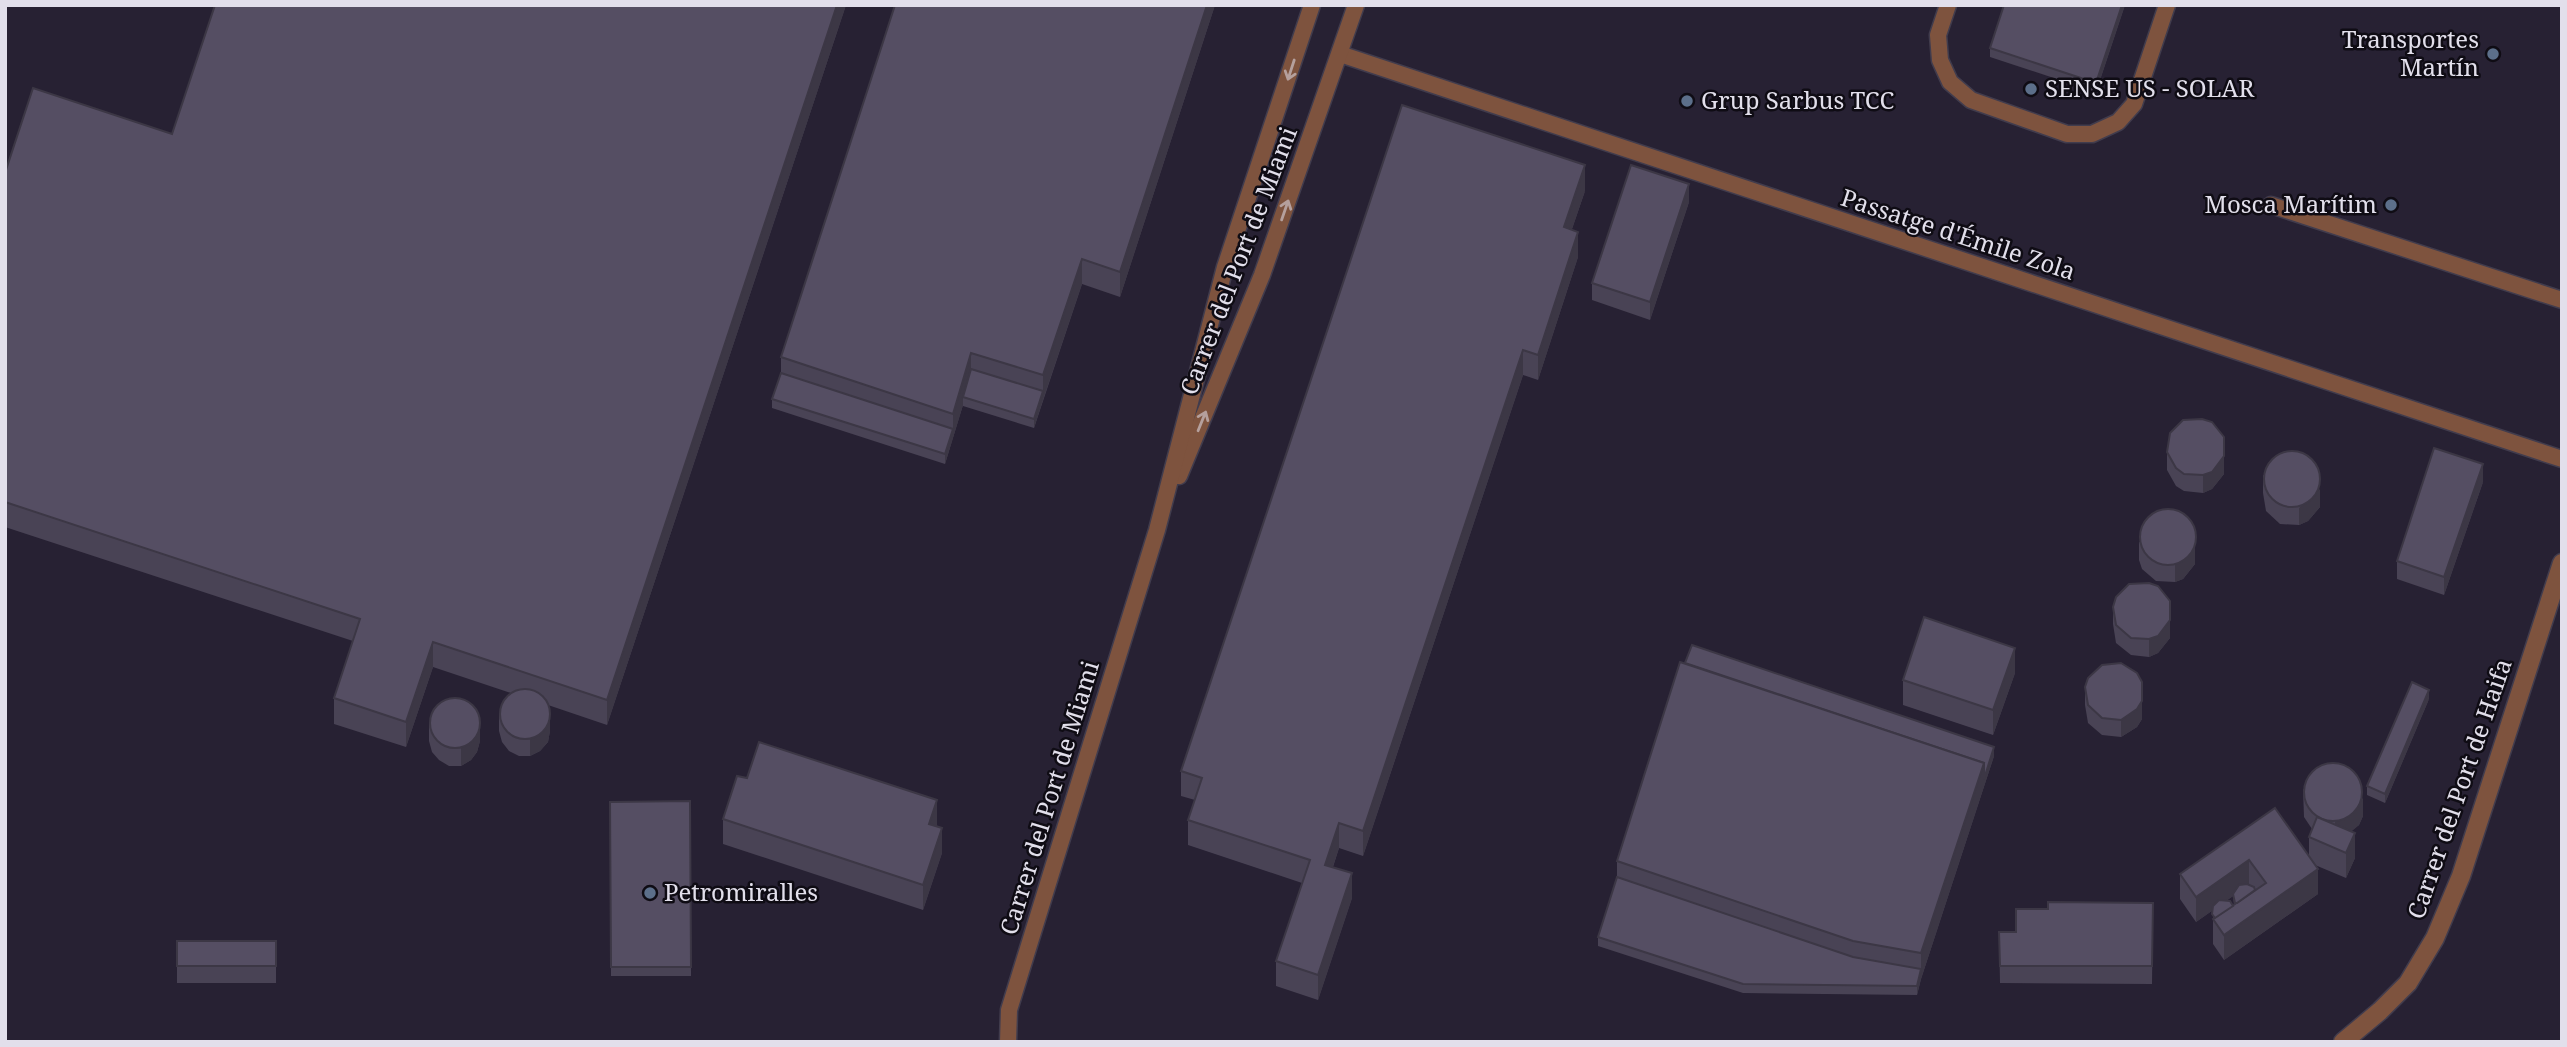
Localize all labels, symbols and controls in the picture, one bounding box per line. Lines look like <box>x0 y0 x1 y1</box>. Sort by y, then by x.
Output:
place label: Transportes Martín <box>2342 22 2479 83</box>
marker: Transportes Martín <box>2485 46 2501 62</box>
one-way arrow <box>1283 59 1296 81</box>
place label: SENSE US - SOLAR <box>2045 71 2254 104</box>
marker: SENSE US - SOLAR <box>2023 81 2039 97</box>
place label: Grup Sarbus TCC <box>1701 83 1894 116</box>
marker: Grup Sarbus TCC <box>1679 93 1695 109</box>
street label: Carrer del Port de Miami <box>1171 121 1304 399</box>
street label: Passatge d'Émile Zola <box>1837 180 2080 287</box>
place label: Mosca Marítim <box>2204 187 2377 220</box>
marker: Mosca Marítim <box>2383 197 2399 213</box>
one-way arrow <box>1280 199 1292 221</box>
one-way arrow <box>1196 411 1209 433</box>
street label: Carrer del Port de Haifa <box>2398 654 2519 923</box>
street label: Carrer del Port de Miami <box>991 656 1106 939</box>
place label: Petromiralles <box>664 875 818 908</box>
marker: Petromiralles <box>642 885 658 901</box>

